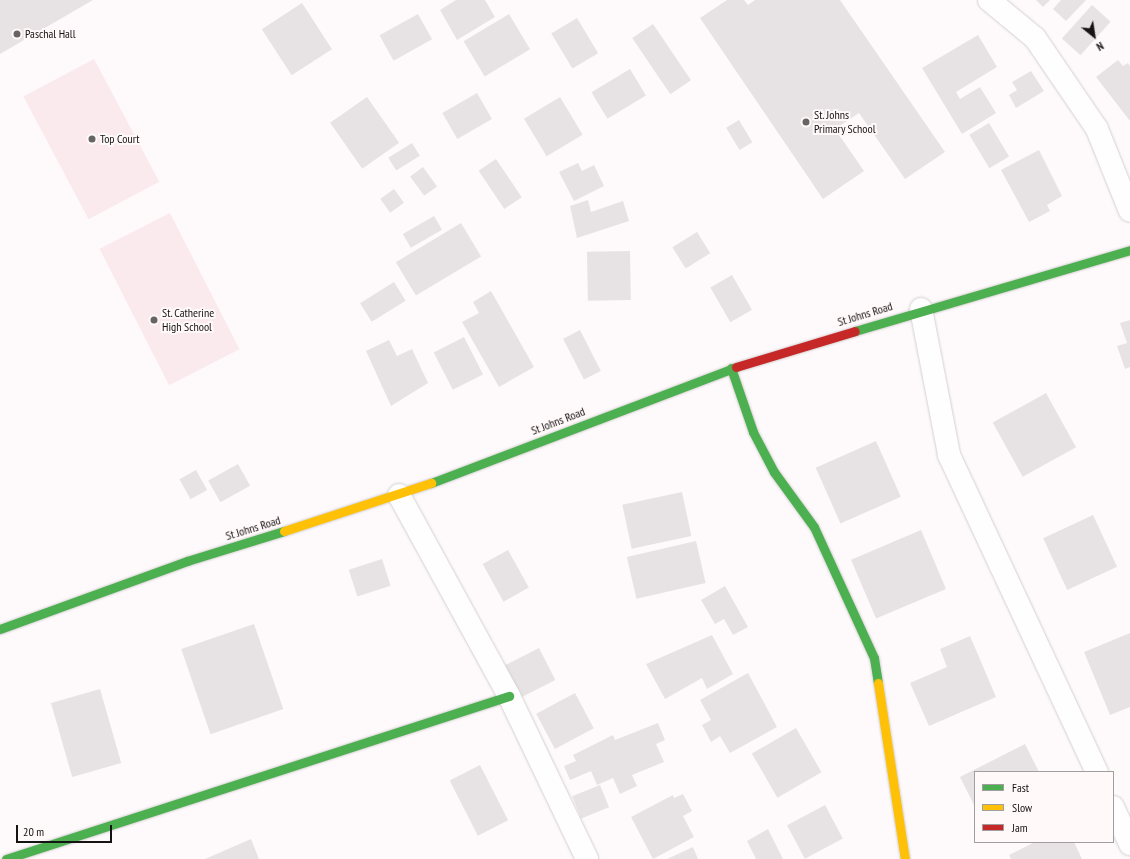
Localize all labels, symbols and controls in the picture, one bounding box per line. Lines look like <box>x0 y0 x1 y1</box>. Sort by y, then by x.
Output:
north arrow <box>1074 16 1114 56</box>
place label: Paschal Hall <box>25 27 75 41</box>
marker: Paschal Hall <box>12 29 22 39</box>
text: N <box>1094 39 1106 54</box>
place label: St. Johns Primary School <box>814 108 876 136</box>
marker: St. Johns Primary School <box>801 117 811 127</box>
place label: Top Court <box>100 132 140 146</box>
marker: Top Court <box>87 134 97 144</box>
street label: St Johns Road <box>836 299 894 329</box>
place label: St. Catherine High School <box>162 306 215 334</box>
marker: St. Catherine High School <box>149 315 159 325</box>
street label: St Johns Road <box>529 404 587 438</box>
street label: St Johns Road <box>224 513 282 543</box>
legend <box>974 771 1114 843</box>
text: Fast <box>1012 780 1029 795</box>
text: Slow <box>1012 800 1032 815</box>
scale bar <box>18 817 114 843</box>
text: Jam <box>1012 820 1028 835</box>
text: 20 m <box>23 824 44 839</box>

